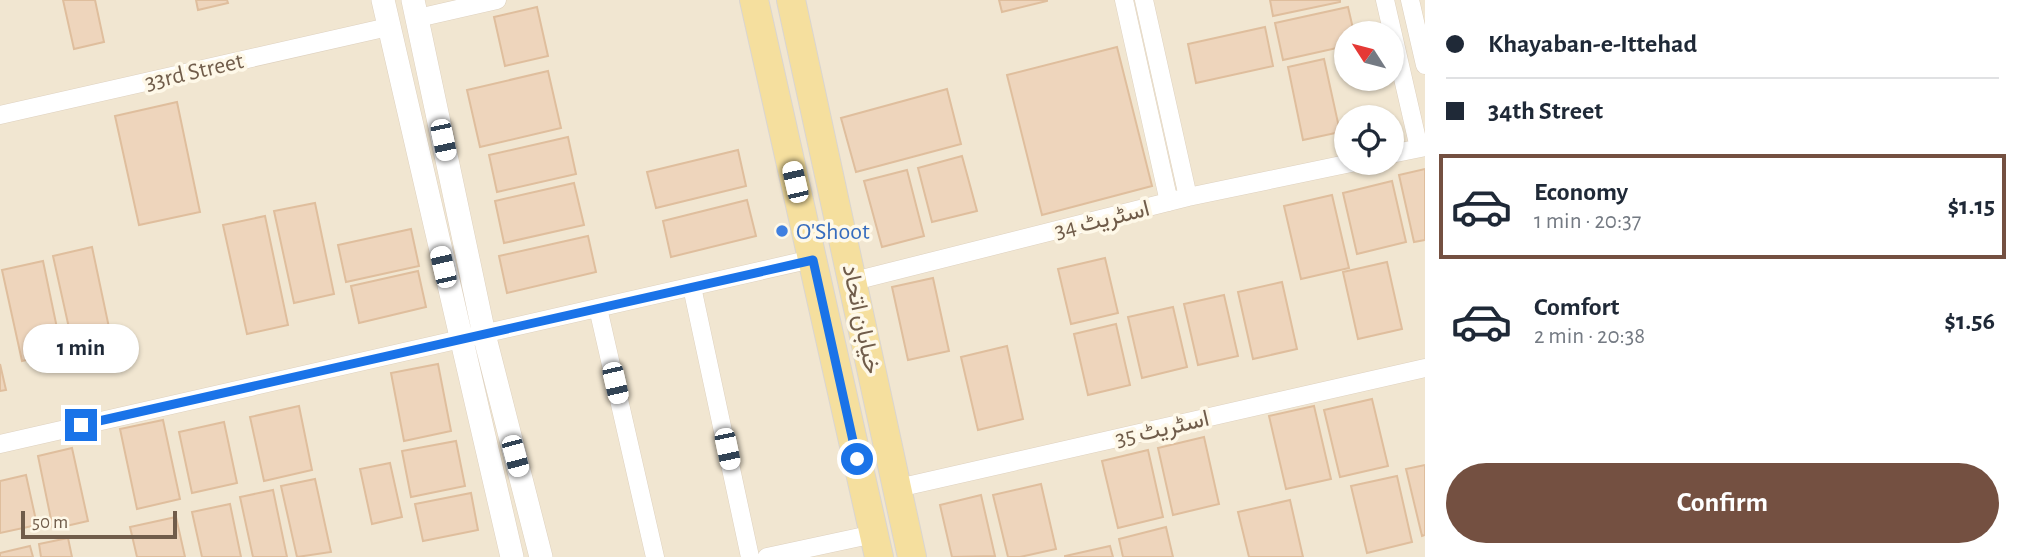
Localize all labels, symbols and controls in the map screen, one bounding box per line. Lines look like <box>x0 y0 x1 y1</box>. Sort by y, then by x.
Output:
north arrow <box>1334 21 1404 91</box>
map controls <box>1334 21 1404 175</box>
text: Khayaban-e-Ittehad <box>1488 31 1697 57</box>
street label: 33rd Street <box>143 49 246 95</box>
text: 34th Street <box>1488 98 1603 124</box>
button: locate <box>1334 105 1404 175</box>
car <box>429 117 458 163</box>
car <box>781 159 810 205</box>
icon: car <box>1450 175 1513 238</box>
text: Economy <box>1534 179 1628 205</box>
text: $1.15 <box>1947 193 1995 219</box>
street label: اسٹریٹ 34 <box>1052 197 1153 245</box>
text: 1 min · 20:37 <box>1534 210 1641 233</box>
place label: O'Shoot <box>796 220 870 244</box>
marker: O'Shoot <box>774 223 790 239</box>
car <box>429 244 458 290</box>
street label: خیابان اتحاد <box>837 262 884 377</box>
icon: car <box>1450 290 1513 353</box>
text: Comfort <box>1534 294 1619 320</box>
text: $1.56 <box>1944 308 1995 334</box>
callout: 1 min <box>23 324 139 372</box>
text: 2 min · 20:38 <box>1534 325 1645 348</box>
text: 1 min <box>57 337 105 360</box>
car <box>601 360 630 406</box>
street label: اسٹریٹ 35 <box>1113 407 1212 453</box>
route end <box>65 409 97 441</box>
car <box>713 426 742 472</box>
car <box>500 433 531 479</box>
route start <box>841 443 873 475</box>
button: Confirm <box>1446 463 1999 543</box>
scale bar <box>21 508 177 540</box>
text: 50 m <box>32 513 68 532</box>

